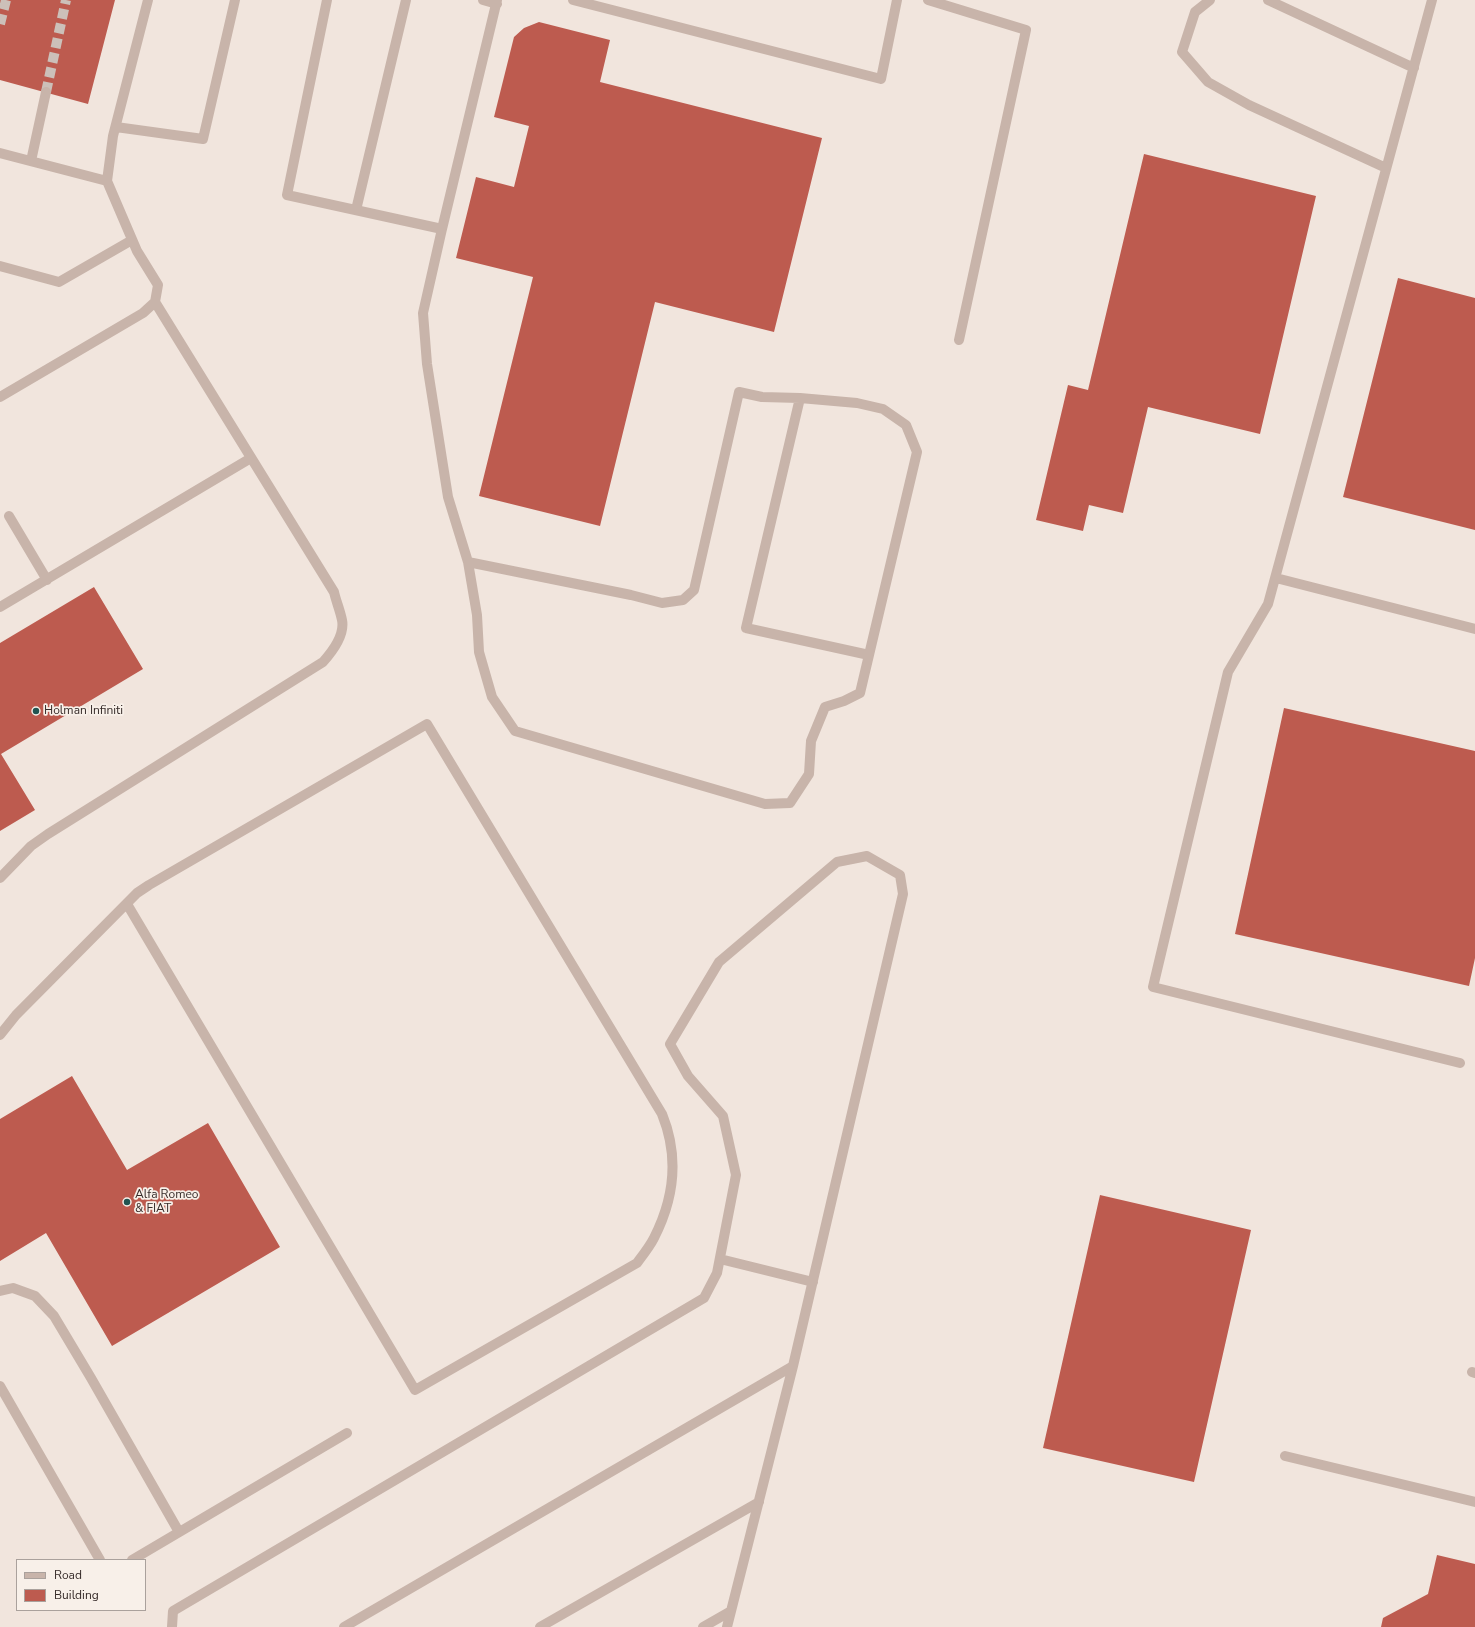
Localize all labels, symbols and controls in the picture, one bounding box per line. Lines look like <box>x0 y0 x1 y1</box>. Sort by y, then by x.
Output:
place label: Holman Infiniti <box>44 704 123 718</box>
marker: Holman Infiniti <box>31 706 41 716</box>
place label: Alfa Romeo & FIAT <box>135 1188 198 1216</box>
marker: Alfa Romeo & FIAT <box>122 1197 132 1207</box>
legend <box>16 1559 146 1611</box>
text: Road <box>54 1567 82 1583</box>
text: Building <box>54 1587 99 1603</box>

